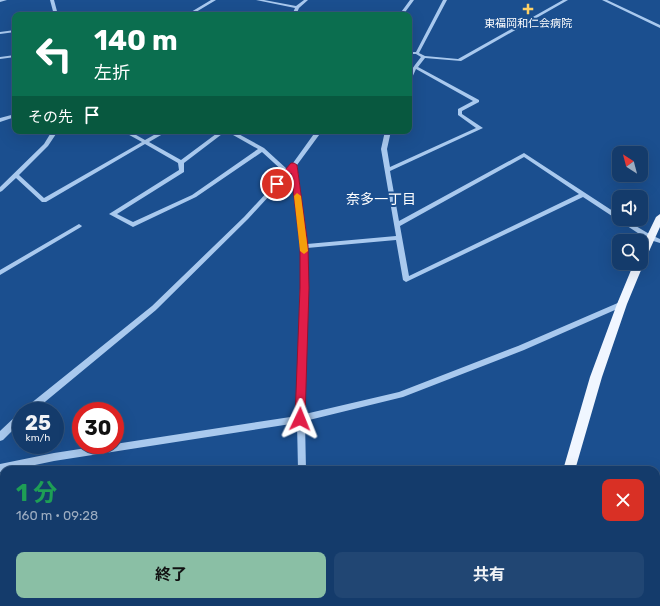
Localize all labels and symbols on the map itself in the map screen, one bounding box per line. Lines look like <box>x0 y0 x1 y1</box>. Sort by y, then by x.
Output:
marker: 東福岡和仁会病院 <box>522 3 534 15</box>
place label: 東福岡和仁会病院 <box>484 17 572 30</box>
north arrow <box>612 146 648 182</box>
pin <box>260 167 294 201</box>
district label: 奈多一丁目 <box>346 191 416 208</box>
position arrow <box>279 398 321 440</box>
speed limit sign: 30 <box>72 402 124 454</box>

